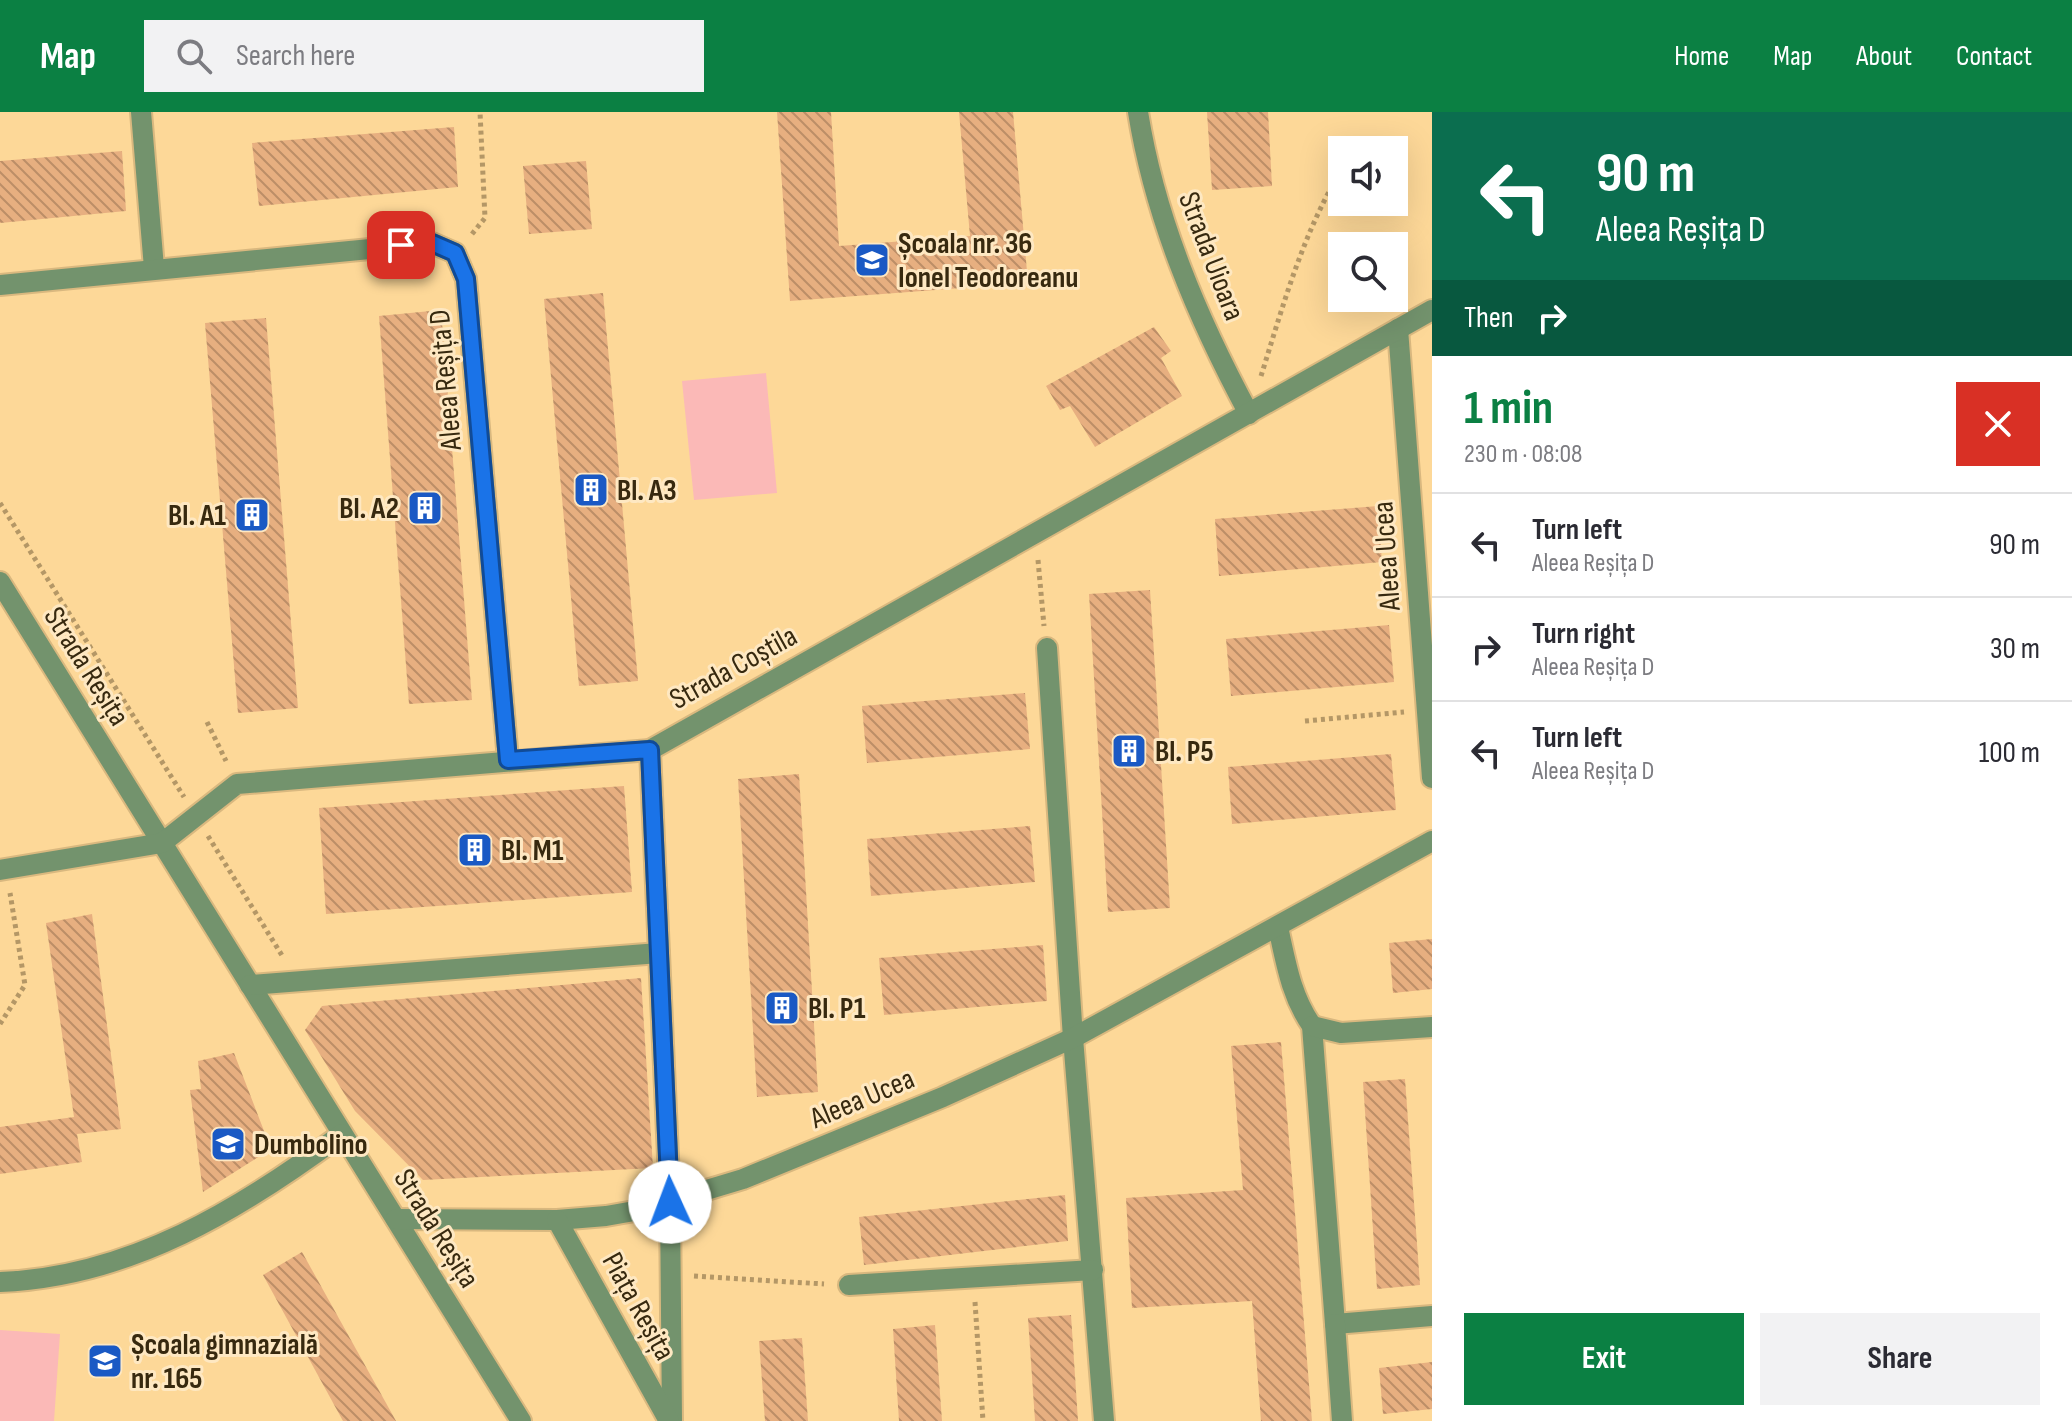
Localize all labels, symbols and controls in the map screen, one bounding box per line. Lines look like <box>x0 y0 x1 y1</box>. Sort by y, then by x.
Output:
search box <box>144 20 704 92</box>
text: Map <box>40 34 96 79</box>
icon: search <box>172 34 216 78</box>
text: Search here <box>236 38 355 74</box>
text: Home <box>1674 40 1729 73</box>
text: Map <box>1773 40 1812 73</box>
text: About <box>1856 40 1912 73</box>
text: Contact <box>1956 40 2032 73</box>
map controls <box>1328 136 1408 312</box>
button: sound <box>1328 136 1408 216</box>
text: 90 m <box>1596 141 1695 208</box>
icon: left <box>1464 144 1568 248</box>
street label: Strada Uioara <box>1170 187 1252 326</box>
text: Aleea Reșița D <box>1596 209 1766 252</box>
pin <box>367 211 435 279</box>
icon: arrive <box>379 223 423 267</box>
place label: Școala nr. 36 Ionel Teodoreanu <box>898 226 1078 296</box>
button: search <box>1328 232 1408 312</box>
school or university icon: Școala nr. 36 Ionel Teodoreanu <box>853 241 891 279</box>
icon: right <box>1530 296 1574 340</box>
text: Then <box>1464 300 1514 336</box>
street label: Aleea Reșița D <box>422 308 470 453</box>
text: 1 min <box>1464 380 1553 437</box>
button: close <box>1956 382 2040 466</box>
text: 230 m · 08:08 <box>1464 439 1582 470</box>
building icon: Bl. A3 <box>572 471 610 509</box>
place label: Bl. A3 <box>617 473 677 509</box>
building icon: Bl. A2 <box>406 489 444 527</box>
place label: Bl. A2 <box>339 491 399 527</box>
building icon: Bl. A1 <box>233 496 271 534</box>
place label: Bl. A1 <box>168 498 226 534</box>
street label: Aleea Ucea <box>1365 500 1409 613</box>
text: Turn left <box>1532 512 1622 548</box>
icon: left <box>1464 523 1508 567</box>
text: 90 m <box>1989 527 2040 563</box>
text: Aleea Reșița D <box>1532 548 1654 579</box>
street label: Strada Reșița <box>36 601 137 732</box>
text: Turn right <box>1532 616 1635 652</box>
street label: Strada Coștila <box>664 618 803 718</box>
icon: right <box>1464 627 1508 671</box>
text: 30 m <box>1990 631 2040 667</box>
text: Aleea Reșița D <box>1532 652 1654 683</box>
text: Turn left <box>1532 720 1622 756</box>
icon: left <box>1464 731 1508 775</box>
building icon: Bl. P5 <box>1110 732 1148 770</box>
place label: Bl. P5 <box>1155 734 1214 770</box>
text: 100 m <box>1979 735 2040 771</box>
text: Aleea Reșița D <box>1532 756 1654 787</box>
building icon: Bl. M1 <box>456 831 494 869</box>
place label: Bl. M1 <box>501 833 564 869</box>
building icon: Bl. P1 <box>763 989 801 1027</box>
place label: Bl. P1 <box>808 991 866 1027</box>
street label: Aleea Ucea <box>804 1061 920 1137</box>
school or university icon: Dumbolino <box>209 1125 247 1163</box>
place label: Dumbolino <box>254 1127 368 1163</box>
position arrow <box>628 1160 712 1244</box>
street label: Strada Reșița <box>386 1163 487 1294</box>
street label: Piața Reșița <box>594 1246 682 1367</box>
button: Exit <box>1464 1313 1744 1405</box>
button: Share <box>1760 1313 2040 1405</box>
place label: Școala gimnazială nr. 165 <box>131 1327 318 1397</box>
school or university icon: Școala gimnazială nr. 165 <box>86 1342 124 1380</box>

